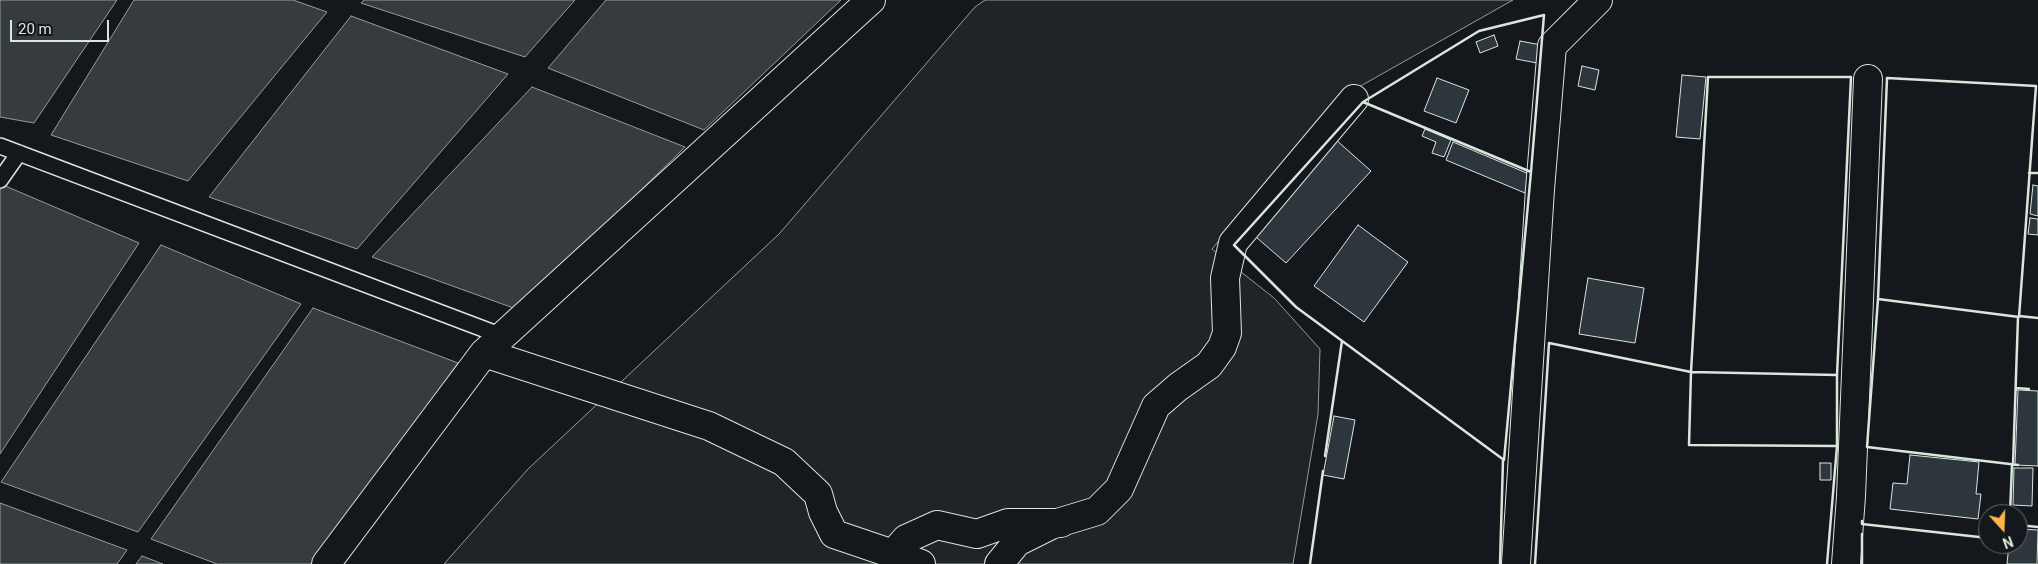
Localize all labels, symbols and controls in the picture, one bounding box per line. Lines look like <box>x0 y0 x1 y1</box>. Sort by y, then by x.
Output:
scale bar <box>12 10 111 42</box>
text: 20 m <box>18 20 52 38</box>
north arrow <box>1978 504 2028 554</box>
text: N <box>2000 533 2015 551</box>

